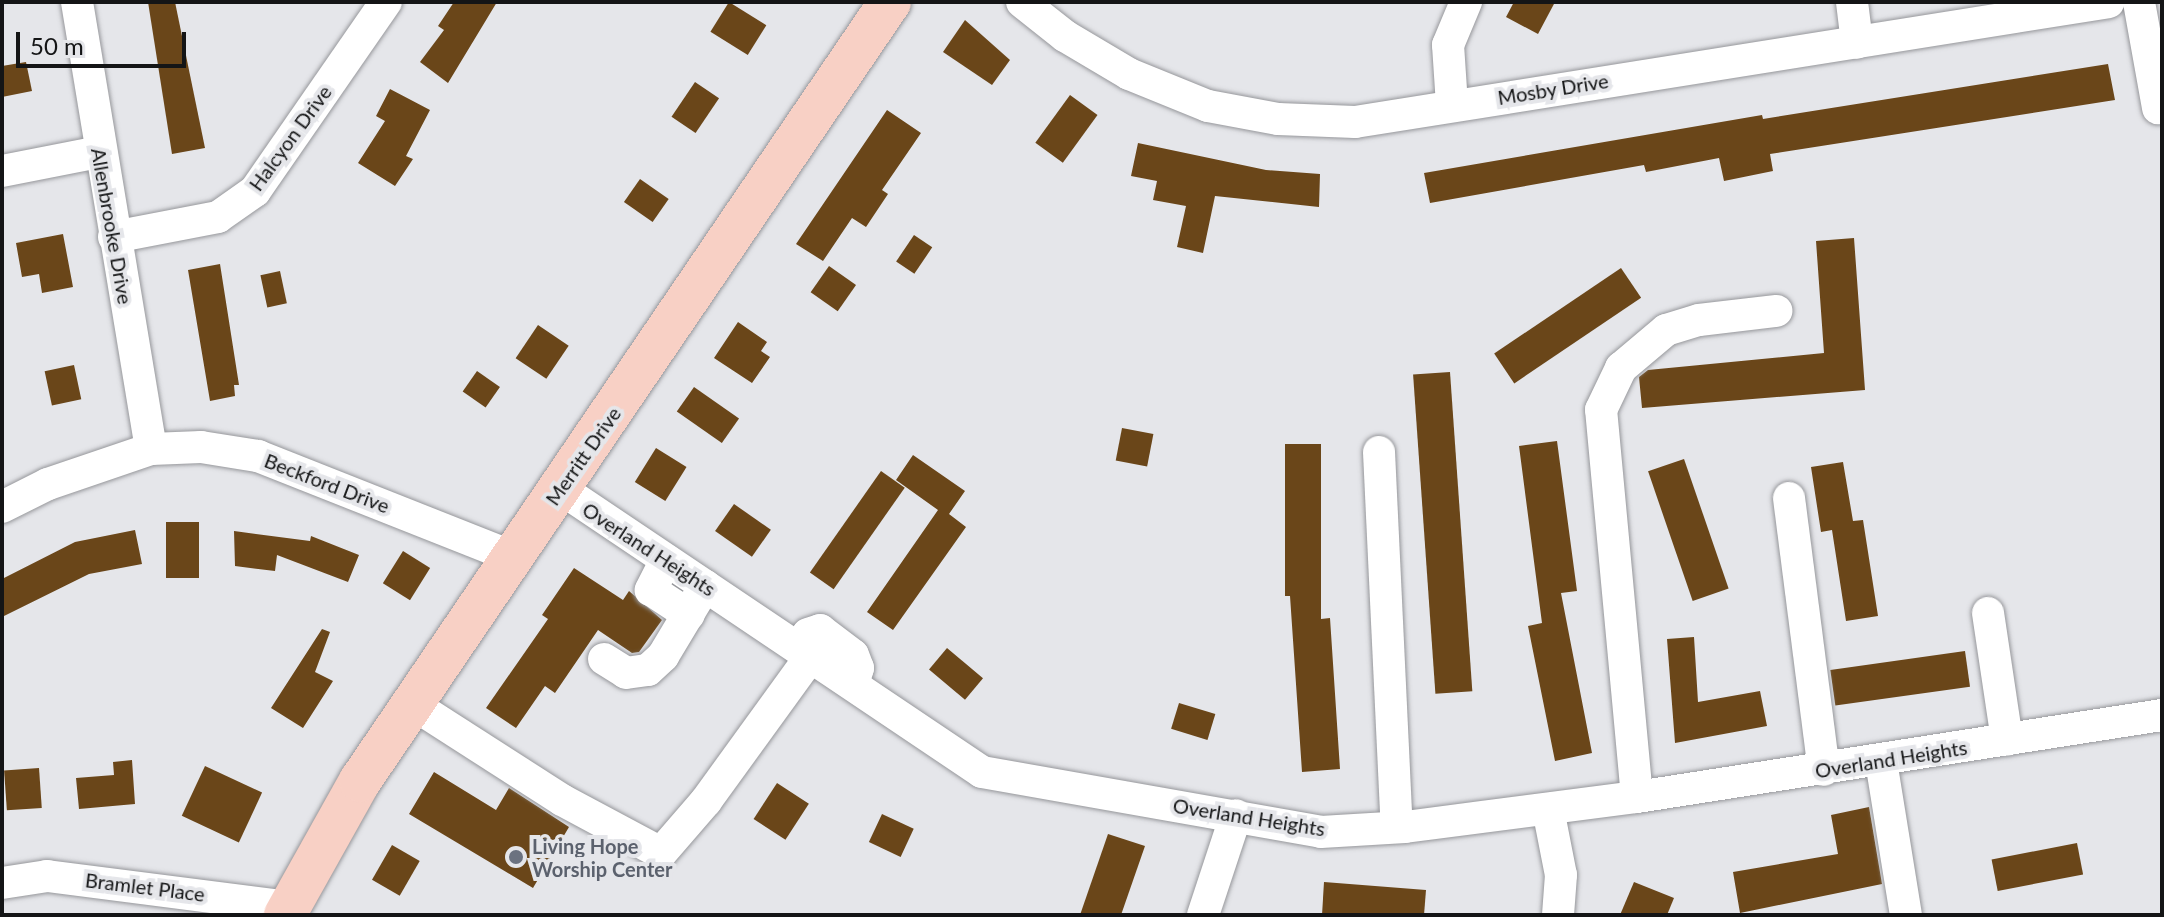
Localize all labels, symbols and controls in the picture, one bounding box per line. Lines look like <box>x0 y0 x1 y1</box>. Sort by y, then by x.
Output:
scale bar <box>20 16 190 66</box>
text: 50 m <box>30 31 84 60</box>
street label: Mosby Drive <box>1496 68 1610 110</box>
street label: Halcyon Drive <box>244 81 336 195</box>
street label: Allenbrooke Drive <box>86 146 138 306</box>
street label: Merritt Drive <box>540 402 626 510</box>
street label: Beckford Drive <box>261 448 393 518</box>
street label: Overland Heights <box>578 497 720 601</box>
street label: Overland Heights <box>1813 735 1969 783</box>
street label: Overland Heights <box>1171 793 1327 841</box>
place label: Living Hope Worship Center <box>532 834 672 881</box>
marker: Living Hope Worship Center <box>507 848 525 866</box>
street label: Bramlet Place <box>84 868 206 906</box>

